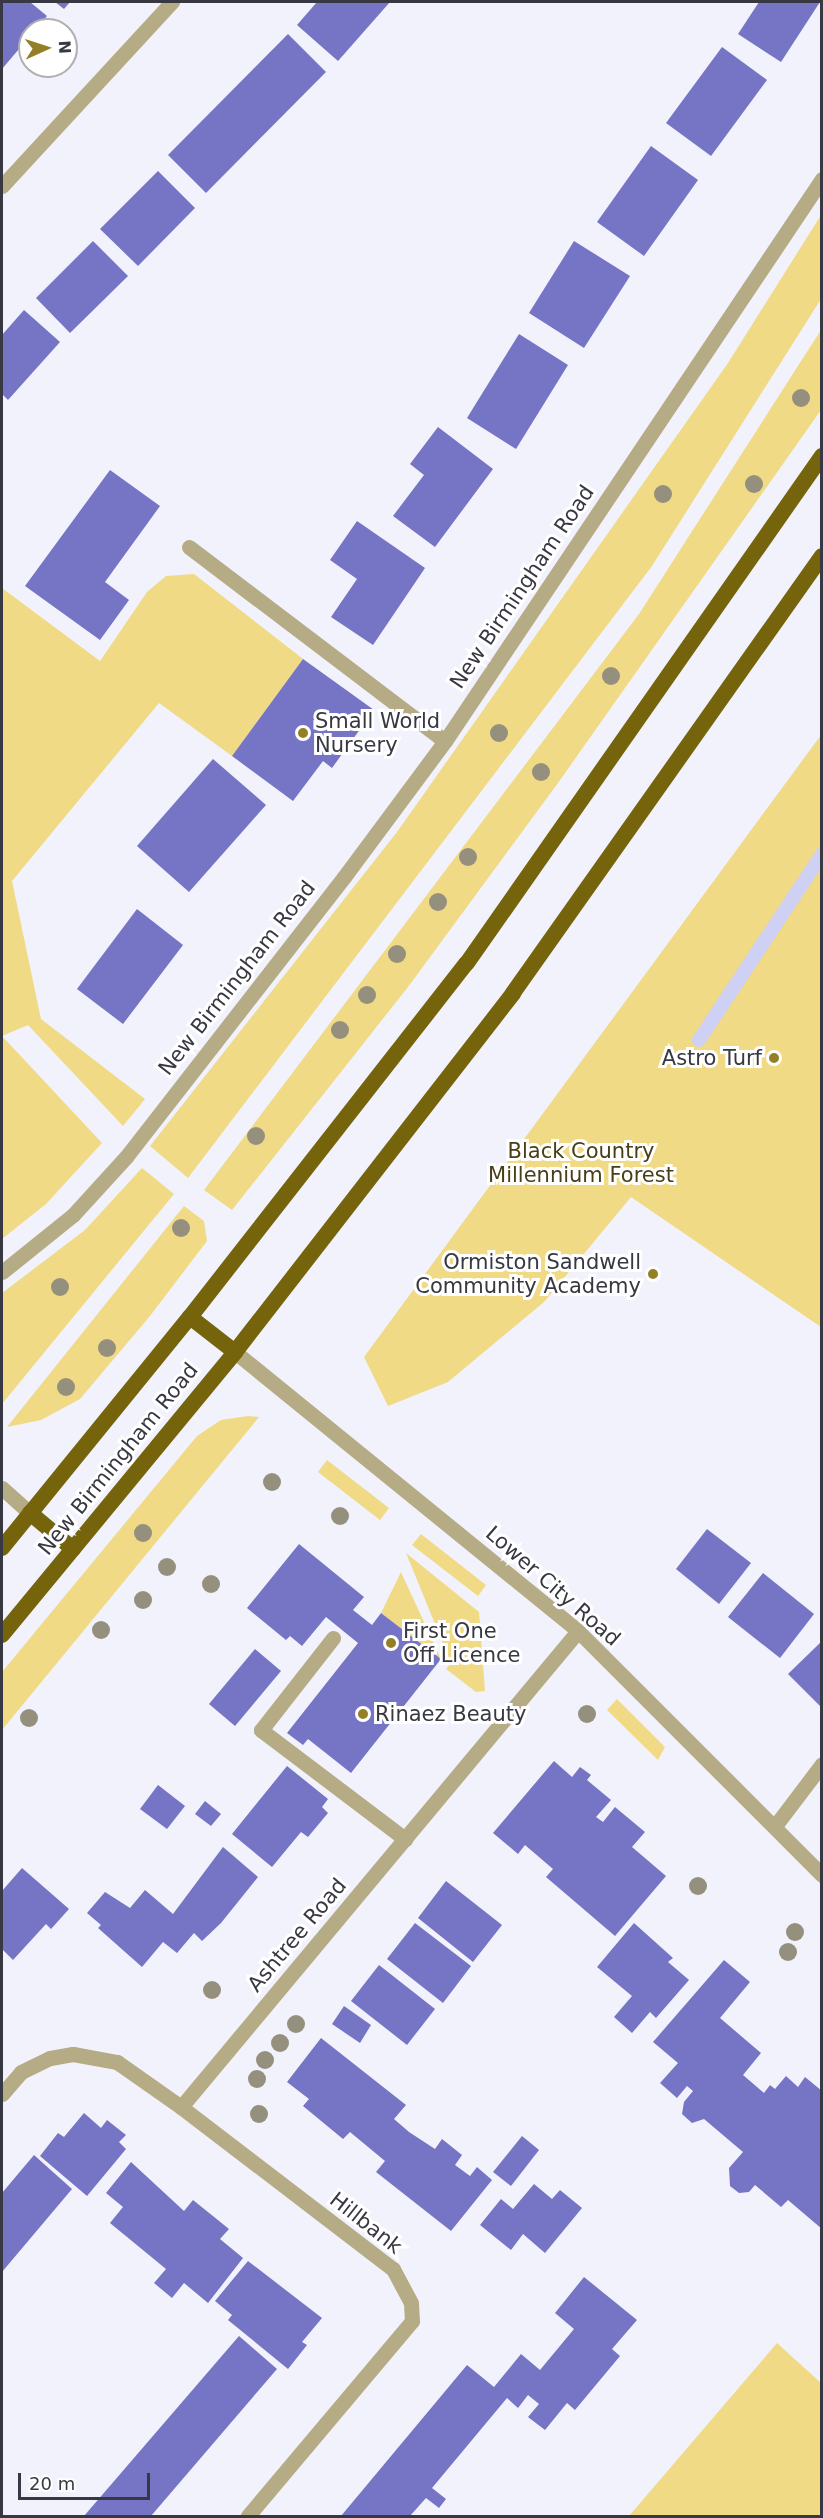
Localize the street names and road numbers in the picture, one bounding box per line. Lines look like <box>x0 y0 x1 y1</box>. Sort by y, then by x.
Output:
street label: New Birmingham Road <box>444 481 600 693</box>
street label: New Birmingham Road <box>153 876 321 1080</box>
street label: New Birmingham Road <box>33 1358 203 1560</box>
street label: Lower City Road <box>481 1521 625 1651</box>
street label: Ashtree Road <box>242 1873 352 1997</box>
street label: Hillbank <box>325 2187 407 2259</box>

